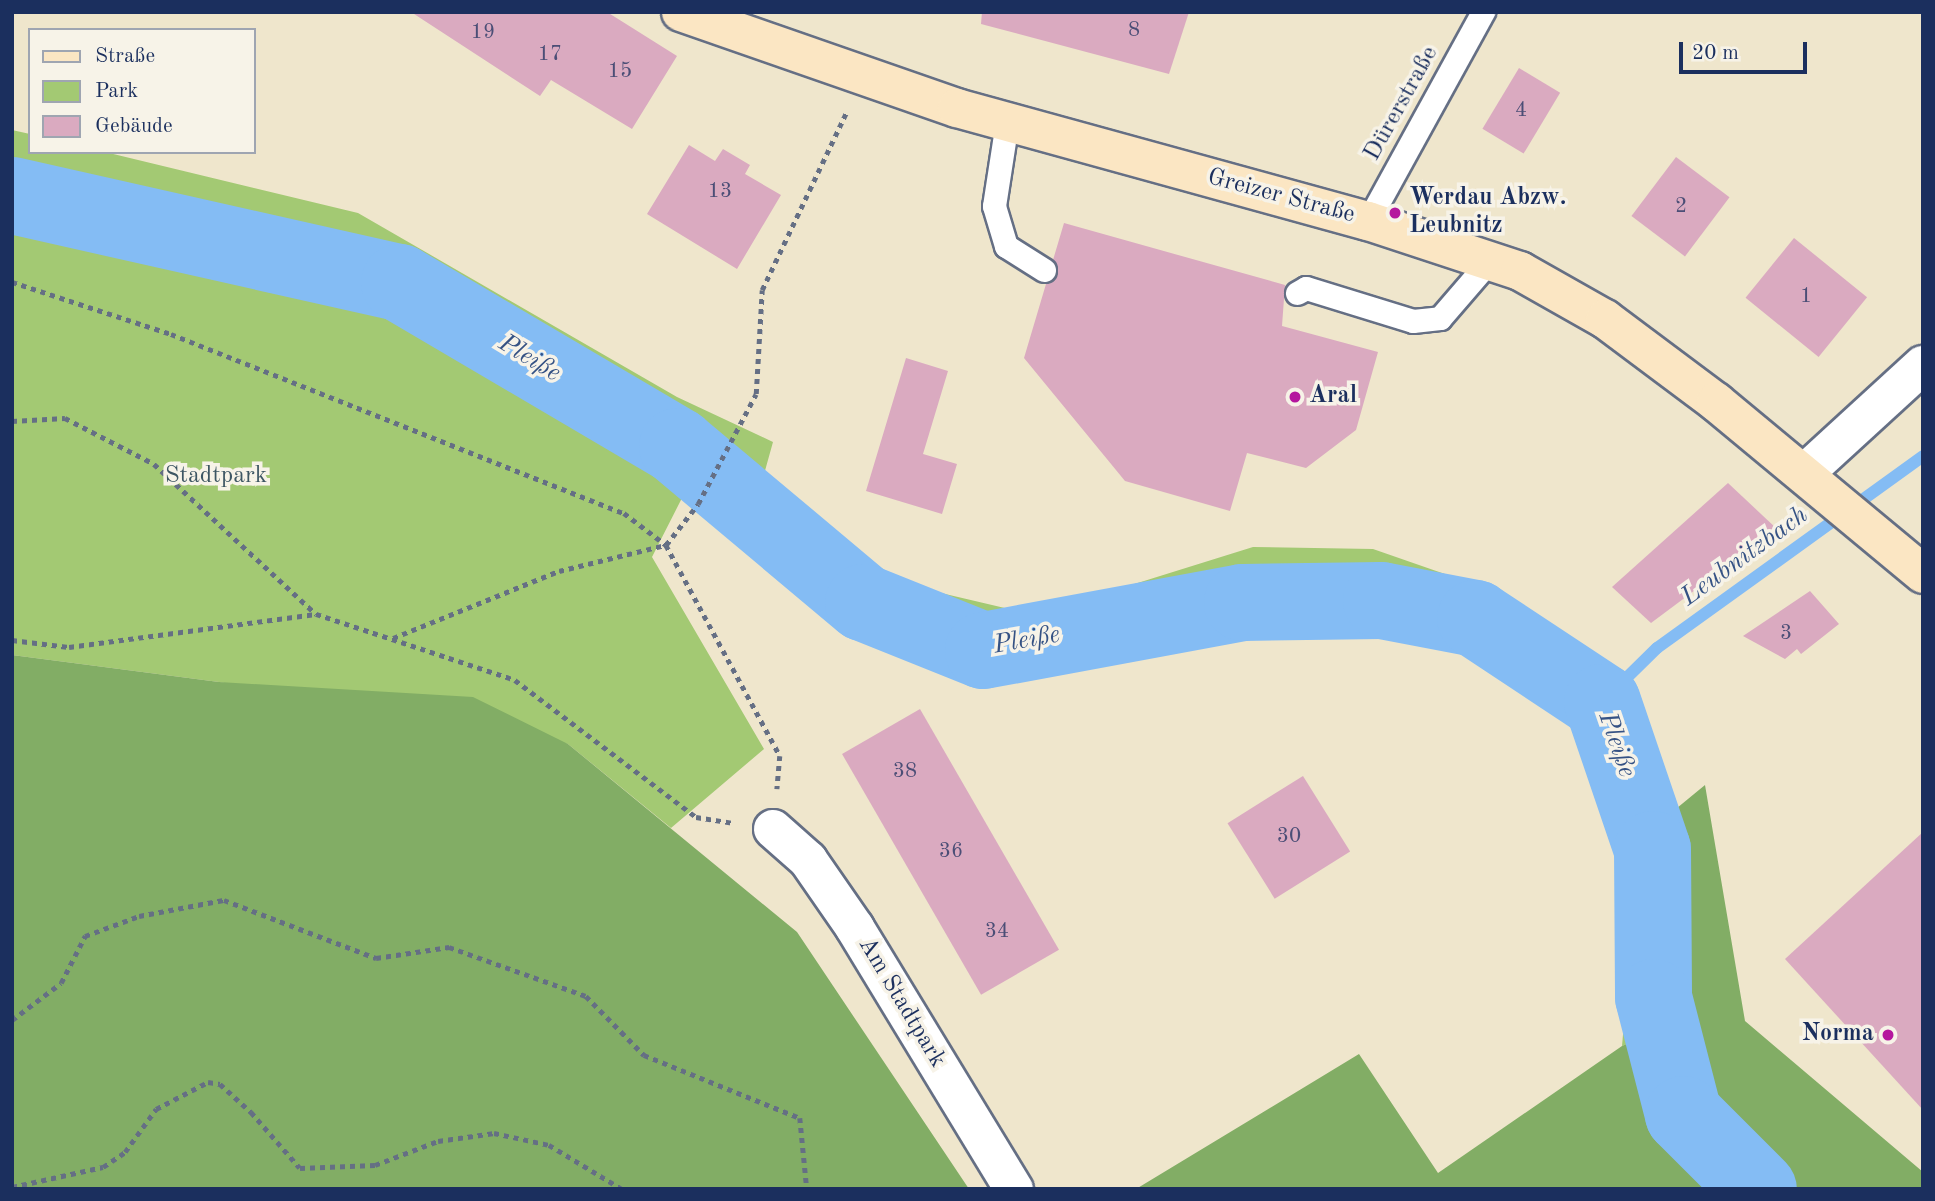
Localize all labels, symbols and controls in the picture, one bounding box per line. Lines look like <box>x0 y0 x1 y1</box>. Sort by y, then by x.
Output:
house number: 8 <box>1128 18 1140 44</box>
house number: 19 <box>471 20 495 46</box>
legend <box>28 28 256 154</box>
scale bar <box>1683 28 1811 72</box>
house number: 17 <box>538 42 562 68</box>
street label: Dürerstraße <box>1359 42 1445 166</box>
text: 20 m <box>1692 43 1739 64</box>
text: Straße <box>95 46 155 67</box>
house number: 15 <box>608 59 632 85</box>
text: Park <box>95 81 138 102</box>
house number: 4 <box>1515 98 1527 124</box>
text: Gebäude <box>95 116 173 137</box>
street label: Greizer Straße <box>1204 163 1358 231</box>
house number: 13 <box>708 179 732 205</box>
place label: Werdau Abzw. Leubnitz <box>1409 185 1566 241</box>
house number: 2 <box>1675 194 1687 220</box>
marker: Werdau Abzw. Leubnitz <box>1387 205 1403 221</box>
house number: 1 <box>1800 284 1812 310</box>
water label: Pleiße <box>492 328 566 390</box>
place label: Aral <box>1309 383 1357 411</box>
marker: Aral <box>1287 389 1303 405</box>
park label: Stadtpark <box>165 463 267 491</box>
water label: Leubnitzbach <box>1675 500 1815 614</box>
water label: Pleiße <box>991 620 1063 662</box>
house number: 3 <box>1780 621 1792 647</box>
water label: Pleiße <box>1590 708 1642 782</box>
house number: 38 <box>893 759 917 785</box>
house number: 30 <box>1277 824 1301 850</box>
house number: 36 <box>939 839 963 865</box>
house number: 34 <box>985 919 1009 945</box>
street label: Am Stadtpark <box>851 933 951 1073</box>
place label: Norma <box>1802 1021 1874 1049</box>
marker: Norma <box>1880 1027 1896 1043</box>

